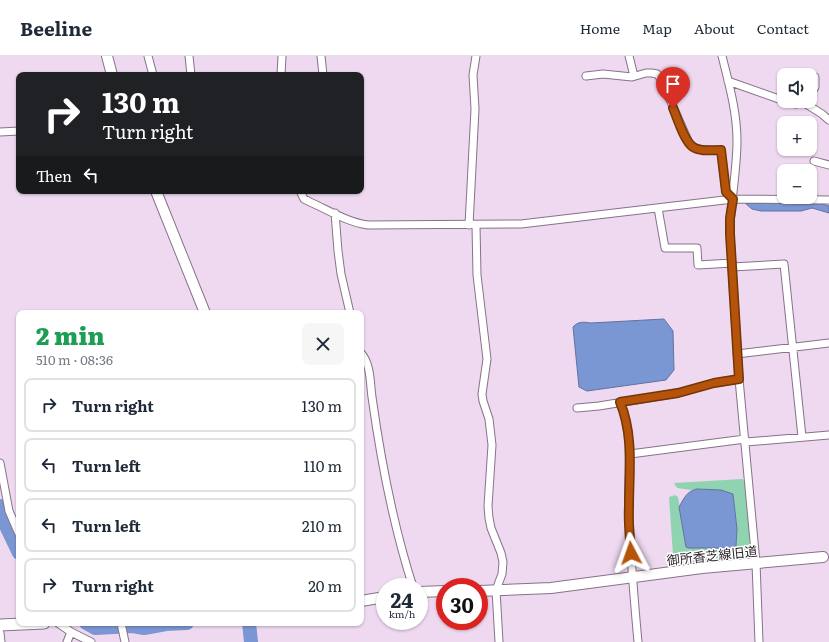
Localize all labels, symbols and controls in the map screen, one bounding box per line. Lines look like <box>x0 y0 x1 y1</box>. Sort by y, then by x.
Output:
text: Beeline <box>20 14 92 42</box>
text: Home <box>580 18 620 38</box>
text: Map <box>642 18 672 38</box>
text: About <box>694 18 735 38</box>
text: Contact <box>757 18 809 38</box>
pin <box>656 67 690 108</box>
map controls <box>777 68 817 204</box>
button: sound <box>777 68 817 108</box>
icon: arrive <box>662 73 684 95</box>
text: 130 m <box>102 80 180 122</box>
icon: right <box>36 88 88 140</box>
button: + <box>777 116 817 156</box>
text: Turn right <box>102 118 193 145</box>
text: Then <box>36 164 72 187</box>
icon: left <box>80 164 102 186</box>
button: − <box>777 164 817 204</box>
text: 2 min <box>36 317 105 352</box>
button: close <box>302 323 344 365</box>
text: 510 m · 08:36 <box>36 350 113 369</box>
icon: right <box>38 394 60 416</box>
text: Turn right <box>72 394 154 417</box>
text: 130 m <box>302 394 342 417</box>
icon: left <box>38 454 60 476</box>
text: Turn left <box>72 454 141 477</box>
text: 110 m <box>304 454 342 477</box>
icon: left <box>38 514 60 536</box>
text: Turn left <box>72 514 141 537</box>
text: 210 m <box>302 514 342 537</box>
position arrow <box>610 532 652 574</box>
street label: 御所香芝線旧道 <box>666 541 758 569</box>
icon: right <box>38 574 60 596</box>
text: Turn right <box>72 574 154 597</box>
text: 20 m <box>308 574 342 597</box>
speed limit sign: 30 <box>436 578 488 630</box>
text: 24 <box>391 584 413 614</box>
text: km/h <box>389 606 415 621</box>

